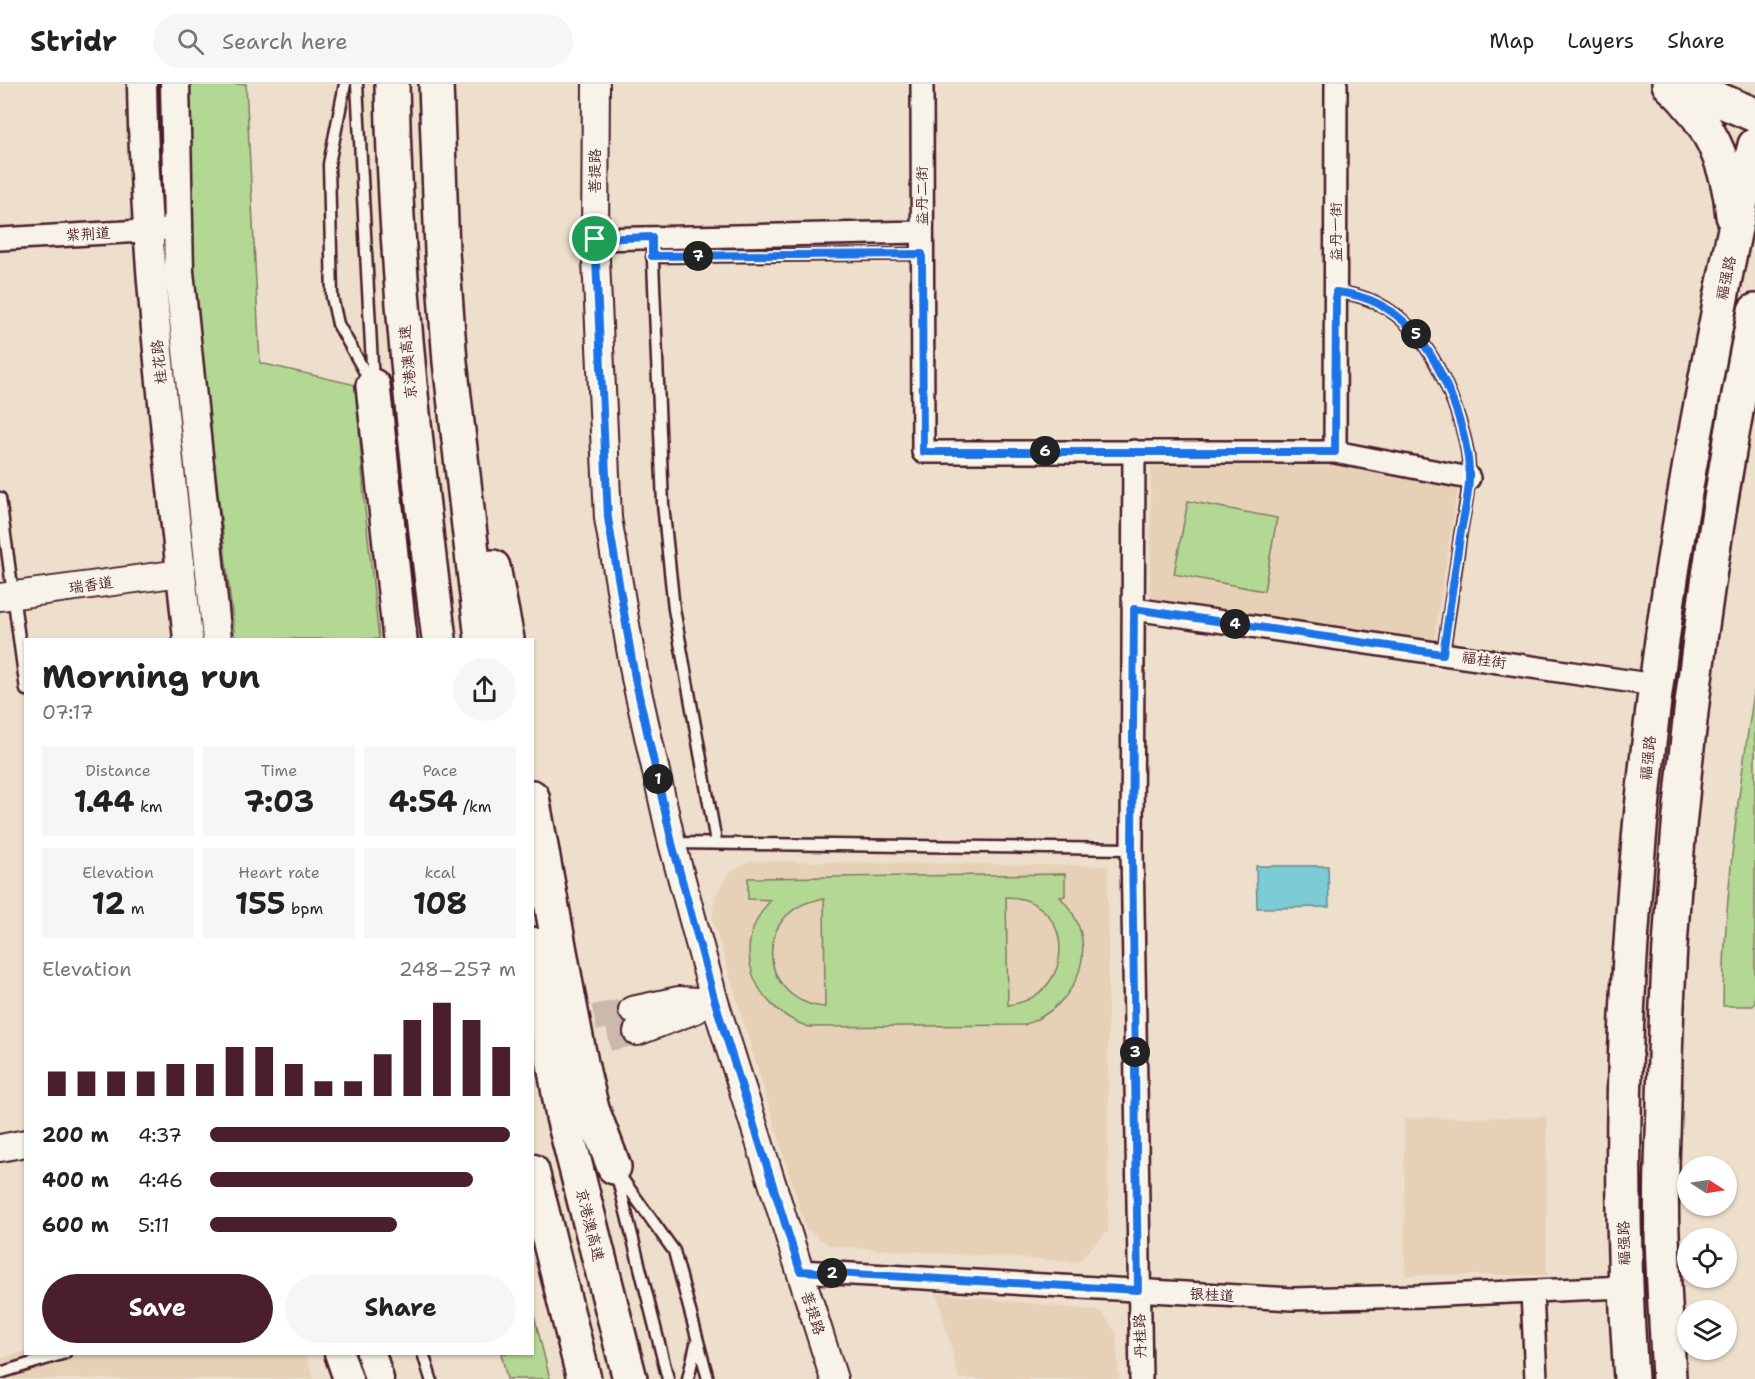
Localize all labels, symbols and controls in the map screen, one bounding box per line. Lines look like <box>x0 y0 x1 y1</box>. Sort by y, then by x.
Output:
search box <box>153 14 573 68</box>
text: Stridr <box>30 22 117 60</box>
icon: search <box>174 25 207 58</box>
text: Search here <box>222 27 348 56</box>
text: Map <box>1489 27 1534 55</box>
text: Layers <box>1567 27 1634 55</box>
text: Share <box>1667 27 1725 55</box>
street label: 菩提路 <box>585 148 605 194</box>
street label: 益丹二街 <box>912 166 932 226</box>
street label: 益丹一街 <box>1326 202 1346 262</box>
pin <box>569 213 620 264</box>
icon: arrive <box>578 222 611 255</box>
street label: 紫荆道 <box>65 223 111 245</box>
pin: 7 <box>683 241 713 271</box>
text: 7 <box>692 245 704 266</box>
street label: 福强路 <box>1712 254 1740 302</box>
pin: 5 <box>1401 319 1431 349</box>
text: 5 <box>1411 323 1421 344</box>
street label: 京港澳高速 <box>395 324 421 400</box>
street label: 桂花路 <box>147 339 171 385</box>
pin: 6 <box>1030 436 1060 466</box>
text: 6 <box>1039 440 1051 461</box>
street label: 瑞香道 <box>67 572 115 598</box>
pin: 4 <box>1220 609 1250 639</box>
text: 4 <box>1229 613 1241 634</box>
street label: 福桂街 <box>1460 647 1508 673</box>
text: Morning run <box>42 654 260 699</box>
button: share <box>453 658 516 721</box>
text: 07:17 <box>42 699 94 725</box>
street label: 福强路 <box>1636 735 1660 781</box>
text: Distance <box>85 760 151 781</box>
text: Time <box>261 760 297 781</box>
text: Pace <box>422 760 458 781</box>
pin: 1 <box>643 764 673 794</box>
text: 1 <box>654 768 662 789</box>
text: 1.44 <box>73 781 134 822</box>
text: 7:03 <box>244 781 314 822</box>
text: 4:54 <box>388 781 457 822</box>
text: km <box>134 796 163 817</box>
text: /km <box>457 796 492 817</box>
text: Elevation <box>82 862 154 883</box>
text: Heart rate <box>238 862 320 883</box>
text: kcal <box>424 862 456 883</box>
text: 12 <box>92 883 125 924</box>
text: 155 <box>235 883 286 924</box>
text: 108 <box>413 883 467 924</box>
text: m <box>125 898 144 919</box>
text: bpm <box>286 898 323 919</box>
text: Elevation <box>42 956 132 982</box>
text: 248–257 m <box>399 956 516 982</box>
pin: 3 <box>1120 1037 1150 1067</box>
text: 3 <box>1129 1041 1141 1062</box>
text: 200 m <box>42 1122 109 1148</box>
text: 4:37 <box>138 1122 182 1148</box>
north arrow <box>1677 1156 1737 1216</box>
map controls <box>1677 1156 1737 1360</box>
text: 400 m <box>42 1167 109 1193</box>
text: 4:46 <box>138 1167 183 1193</box>
street label: 京港澳高速 <box>571 1186 609 1264</box>
text: 600 m <box>42 1212 109 1238</box>
text: 5:11 <box>138 1212 170 1238</box>
street label: 福强路 <box>1614 1220 1634 1266</box>
button: locate <box>1677 1228 1737 1288</box>
pin: 2 <box>817 1258 847 1288</box>
text: 2 <box>826 1262 838 1283</box>
button: Save <box>42 1274 273 1343</box>
button: Share <box>285 1274 516 1343</box>
street label: 银桂道 <box>1189 1284 1235 1306</box>
street label: 菩提路 <box>797 1289 829 1337</box>
button: layers <box>1677 1300 1737 1360</box>
street label: 丹桂路 <box>1129 1313 1151 1359</box>

